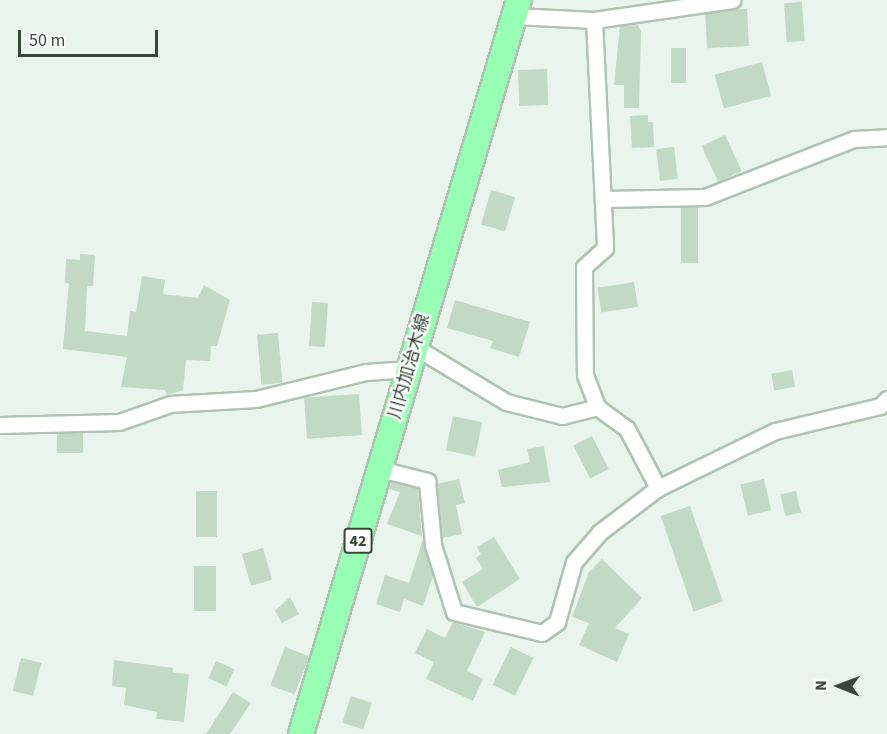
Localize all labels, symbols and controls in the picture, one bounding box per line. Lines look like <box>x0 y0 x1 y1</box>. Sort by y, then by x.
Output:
scale bar <box>21 18 160 56</box>
text: 50 m <box>29 28 65 53</box>
street label: 川内加治木線 <box>385 312 435 422</box>
road number: 42 <box>343 528 373 554</box>
north arrow <box>809 656 869 716</box>
text: N <box>810 680 832 691</box>

